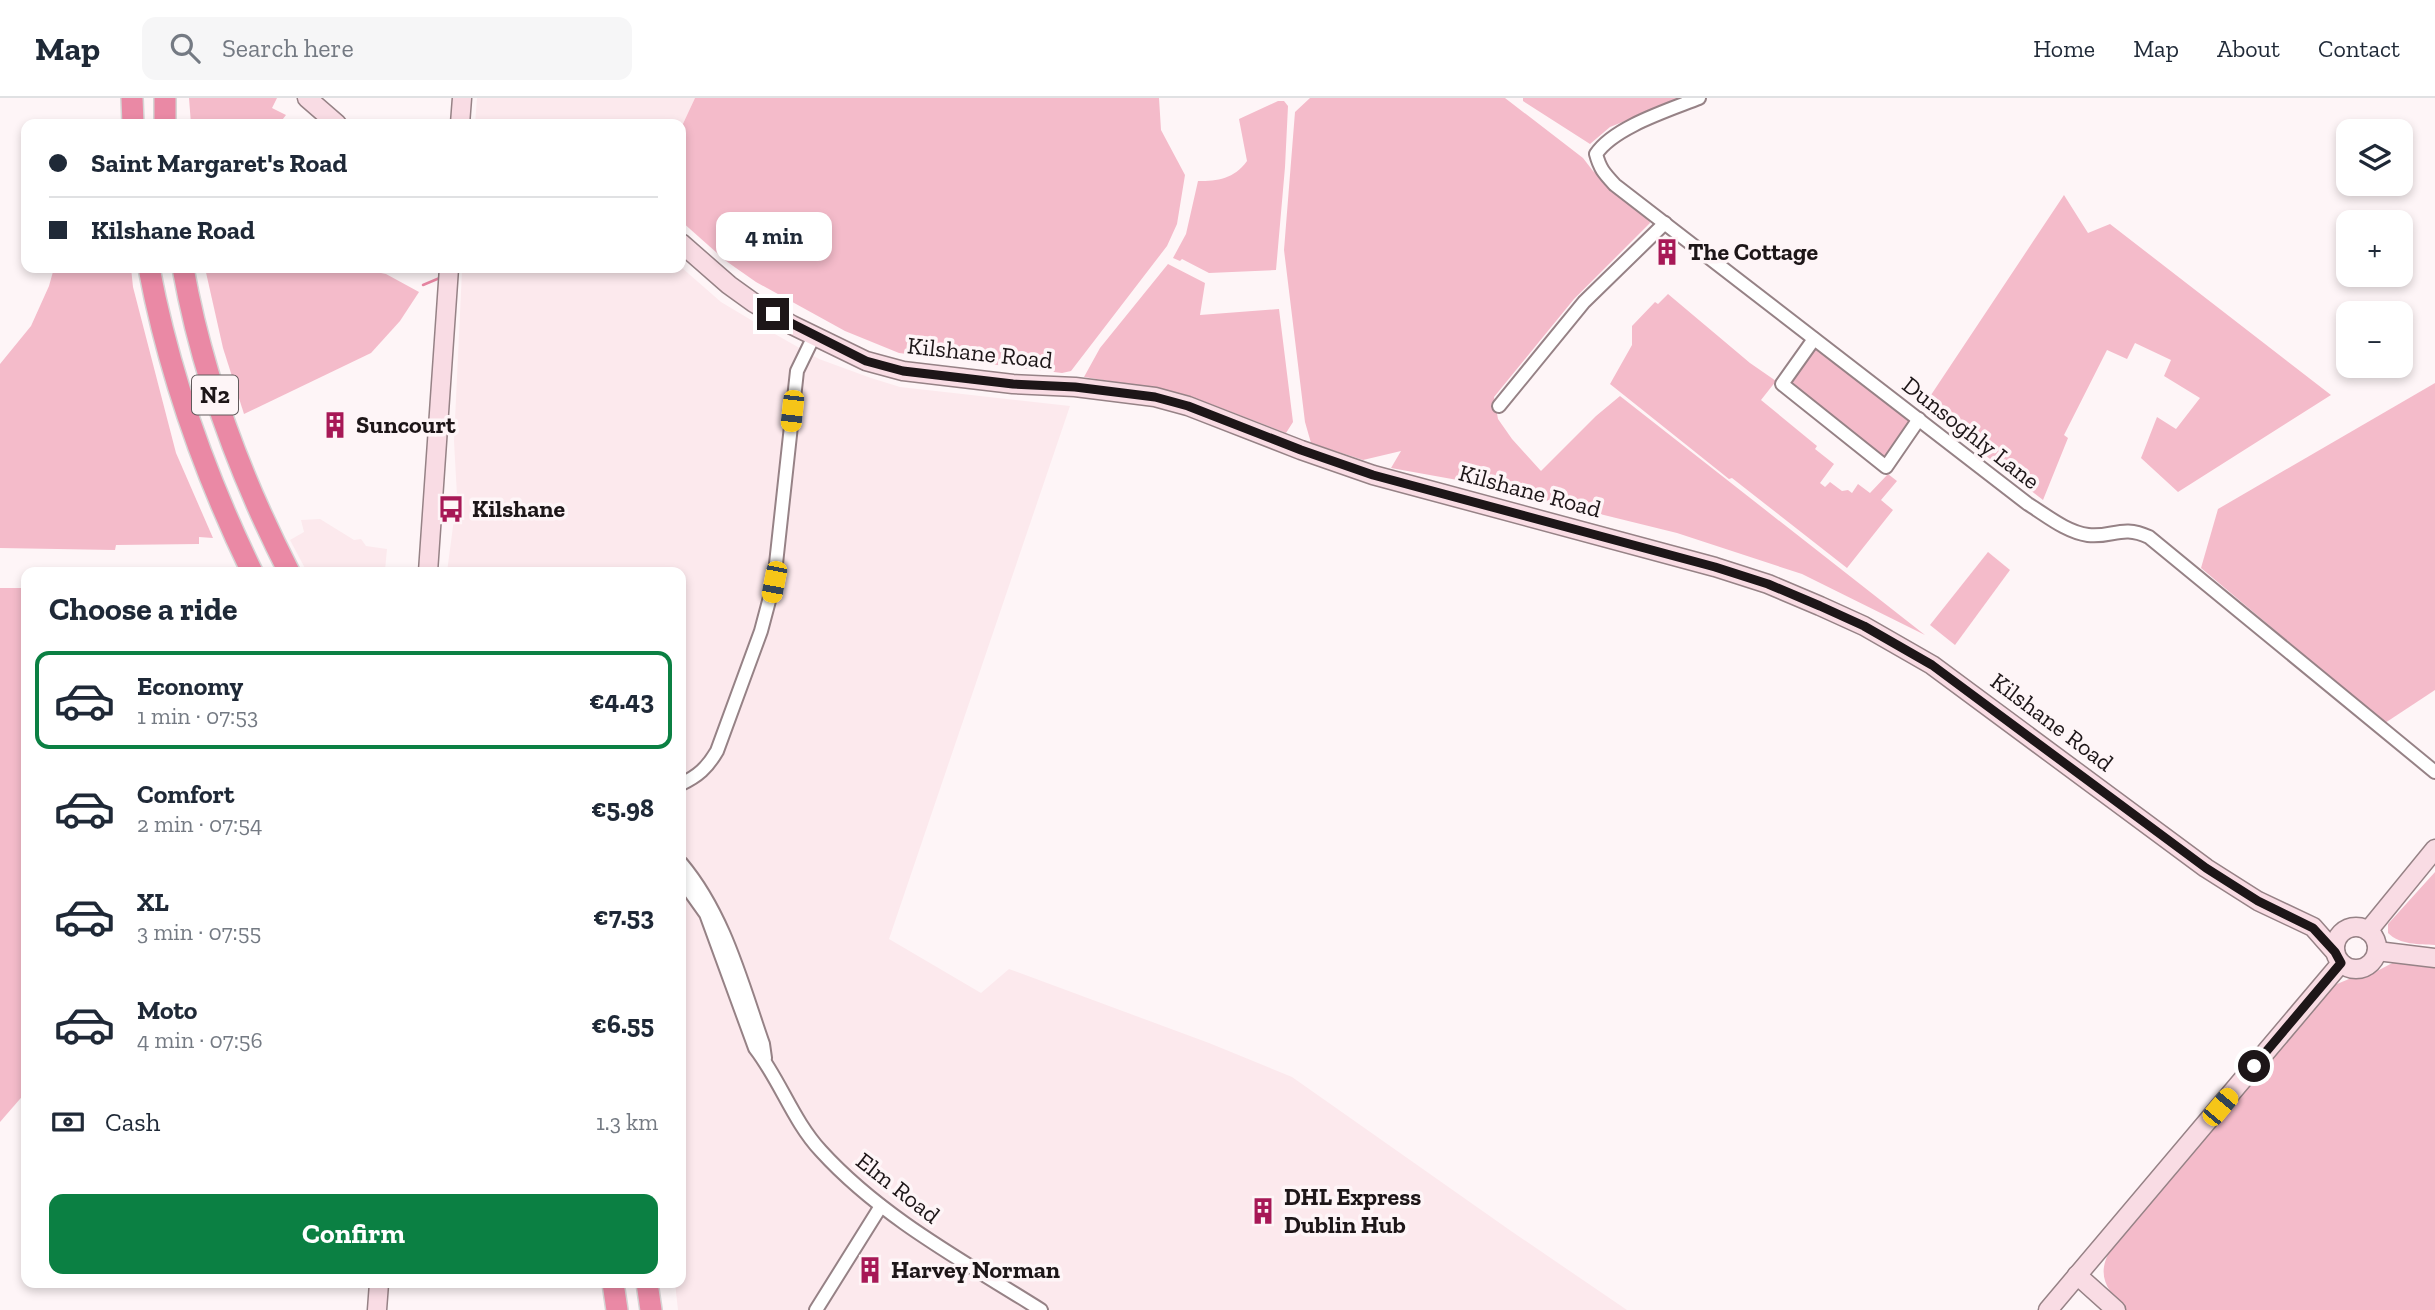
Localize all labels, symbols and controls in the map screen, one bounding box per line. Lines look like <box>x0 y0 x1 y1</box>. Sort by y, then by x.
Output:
search box <box>142 17 632 80</box>
text: Map <box>35 29 100 68</box>
icon: search <box>166 29 204 67</box>
text: Search here <box>222 32 354 64</box>
text: Home <box>2033 34 2095 63</box>
text: Map <box>2133 34 2179 63</box>
text: About <box>2217 34 2280 63</box>
text: Contact <box>2318 34 2400 63</box>
map controls <box>2336 119 2413 378</box>
button: layers <box>2336 119 2413 196</box>
text: Saint Margaret's Road <box>91 147 347 179</box>
button: + <box>2336 210 2413 287</box>
callout: 4 min <box>715 212 831 262</box>
text: Kilshane Road <box>91 214 255 246</box>
text: 4 min <box>745 222 803 250</box>
building icon: The Cottage <box>1652 237 1682 267</box>
place label: The Cottage <box>1688 237 1819 266</box>
route end <box>757 298 789 330</box>
button: − <box>2336 301 2413 378</box>
street label: Kilshane Road <box>906 330 1054 375</box>
street label: Dunsoghly Lane <box>1897 370 2046 495</box>
road number: N2 <box>192 376 238 414</box>
car <box>780 389 805 433</box>
building icon: Suncourt <box>320 410 350 440</box>
place label: Suncourt <box>356 410 456 439</box>
street label: Kilshane Road <box>1456 458 1604 523</box>
bus stop icon: Kilshane <box>436 494 466 524</box>
place label: Kilshane <box>472 494 566 523</box>
car <box>760 559 789 605</box>
text: Choose a ride <box>49 590 237 628</box>
street label: Kilshane Road <box>1985 666 2119 777</box>
icon: car <box>53 669 116 732</box>
text: Economy <box>137 670 243 702</box>
text: €4.43 <box>589 684 654 716</box>
text: 1 min · 07:53 <box>137 702 258 730</box>
icon: car <box>53 777 116 840</box>
text: Comfort <box>137 778 234 810</box>
text: €5.98 <box>591 792 654 824</box>
text: 2 min · 07:54 <box>137 810 262 838</box>
icon: car <box>53 885 116 948</box>
text: XL <box>137 886 169 918</box>
text: €7.53 <box>593 900 654 932</box>
text: 3 min · 07:55 <box>137 918 261 946</box>
icon: car <box>53 993 116 1056</box>
text: Moto <box>137 994 197 1026</box>
text: €6.55 <box>592 1008 654 1040</box>
text: 4 min · 07:56 <box>137 1026 263 1054</box>
route start <box>2238 1050 2270 1082</box>
car <box>2199 1084 2242 1130</box>
icon: cash <box>49 1103 87 1141</box>
text: Cash <box>105 1106 160 1138</box>
text: 1.3 km <box>596 1108 658 1136</box>
street label: Elm Road <box>851 1146 946 1229</box>
place label: DHL Express Dublin Hub <box>1284 1182 1421 1239</box>
button: Confirm <box>49 1194 658 1274</box>
building icon: DHL Express Dublin Hub <box>1248 1196 1278 1226</box>
building icon: Harvey Norman <box>855 1255 885 1285</box>
place label: Harvey Norman <box>891 1255 1060 1284</box>

